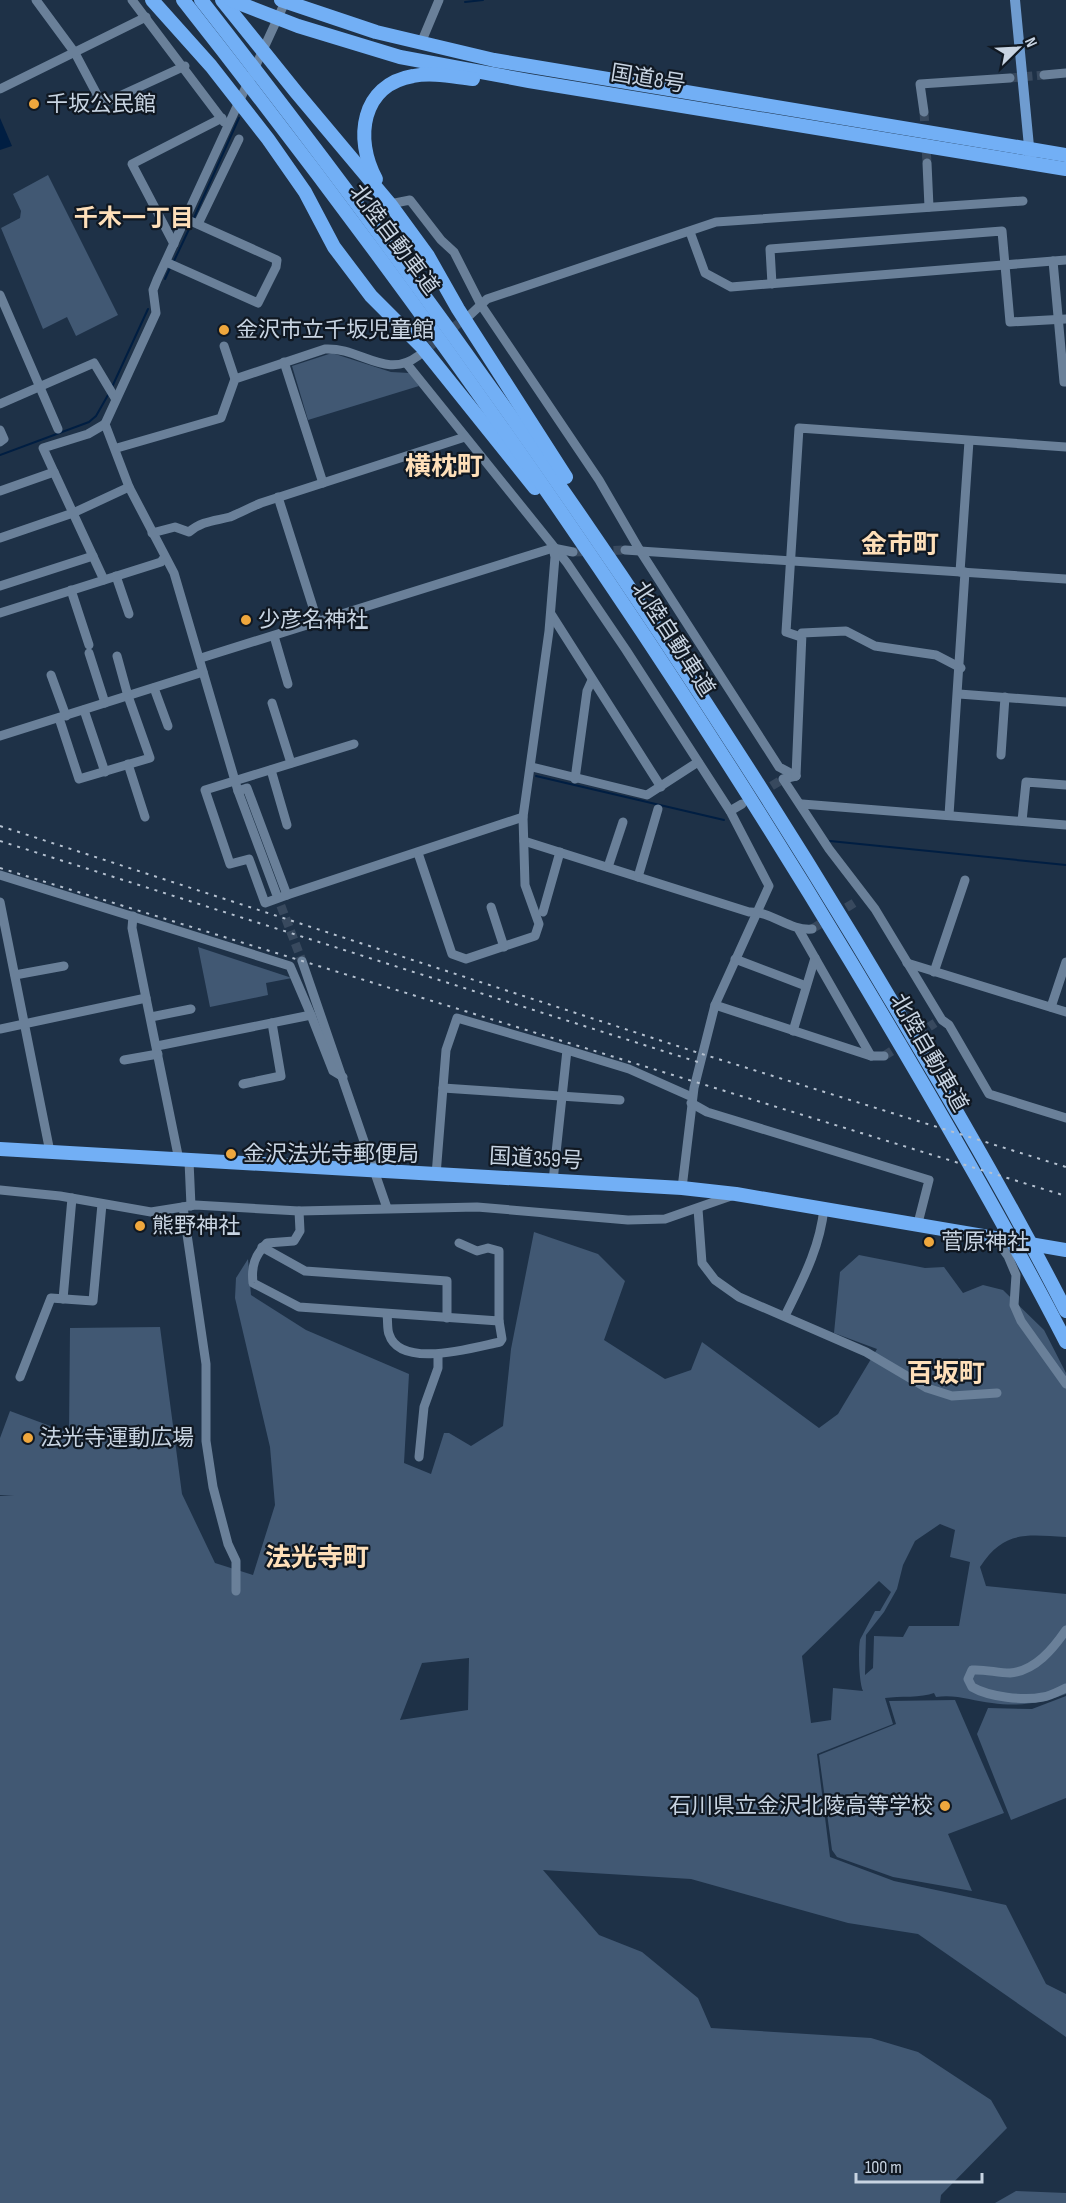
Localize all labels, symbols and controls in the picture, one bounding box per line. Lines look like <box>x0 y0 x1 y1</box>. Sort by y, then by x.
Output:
north arrow <box>988 18 1048 78</box>
text: N <box>1020 35 1041 50</box>
street label: 国道8号 <box>609 60 687 98</box>
place label: 千坂公民館 <box>46 91 156 118</box>
marker: 千坂公民館 <box>27 97 41 111</box>
street label: 北陸自動車道 <box>343 179 445 301</box>
district label: 千木一丁目 <box>74 204 194 233</box>
place label: 金沢市立千坂児童館 <box>236 317 434 344</box>
marker: 金沢市立千坂児童館 <box>217 323 231 337</box>
district label: 横枕町 <box>405 452 483 483</box>
district label: 金市町 <box>861 530 939 561</box>
street label: 北陸自動車道 <box>626 576 720 702</box>
place label: 少彦名神社 <box>258 607 368 634</box>
marker: 少彦名神社 <box>239 613 253 627</box>
street label: 北陸自動車道 <box>884 989 974 1117</box>
place label: 金沢法光寺郵便局 <box>243 1141 419 1168</box>
street label: 国道359号 <box>488 1143 584 1175</box>
marker: 金沢法光寺郵便局 <box>224 1147 238 1161</box>
place label: 熊野神社 <box>152 1213 240 1240</box>
marker: 熊野神社 <box>133 1219 147 1233</box>
place label: 菅原神社 <box>941 1229 1029 1256</box>
marker: 菅原神社 <box>922 1235 936 1249</box>
district label: 百坂町 <box>907 1359 985 1390</box>
place label: 法光寺運動広場 <box>40 1425 194 1452</box>
marker: 法光寺運動広場 <box>21 1431 35 1445</box>
district label: 法光寺町 <box>265 1543 369 1574</box>
place label: 石川県立金沢北陵高等学校 <box>669 1793 933 1820</box>
marker: 石川県立金沢北陵高等学校 <box>938 1799 952 1813</box>
scale bar <box>856 2146 982 2184</box>
text: 100 m <box>865 2157 902 2178</box>

